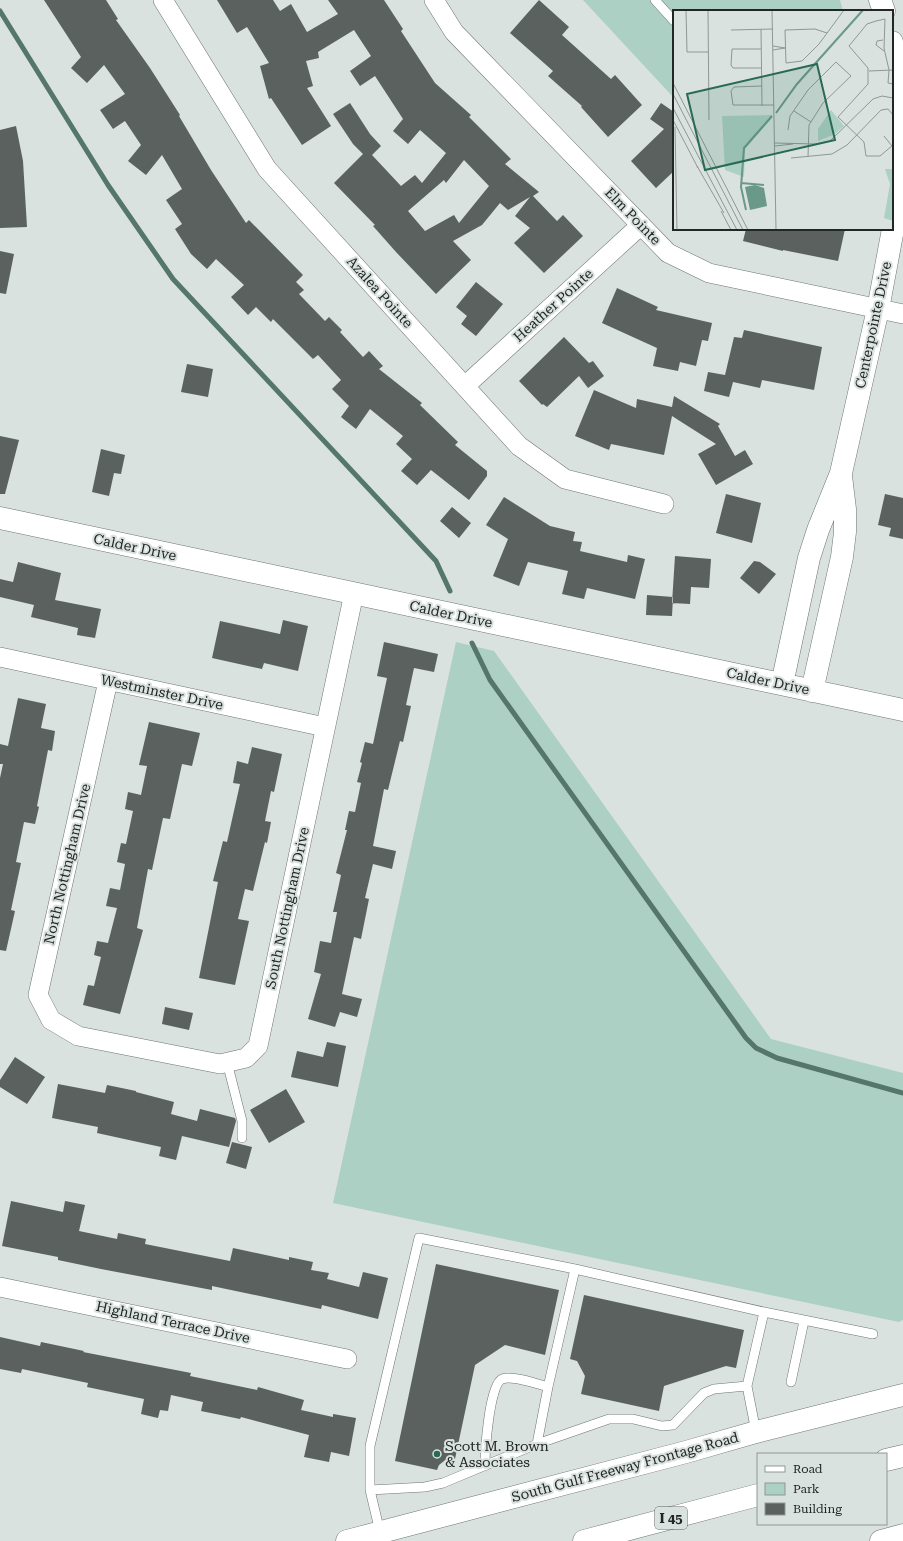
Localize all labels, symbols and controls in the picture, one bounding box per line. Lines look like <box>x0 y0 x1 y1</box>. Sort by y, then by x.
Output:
inset map <box>673 10 893 230</box>
street label: Elm Pointe <box>602 184 664 248</box>
street label: Azalea Pointe <box>344 253 417 331</box>
street label: Centerpointe Drive <box>852 260 894 390</box>
street label: Heather Pointe <box>510 265 596 345</box>
street label: Calder Drive <box>92 530 178 564</box>
street label: Calder Drive <box>408 597 494 631</box>
street label: Calder Drive <box>725 664 811 698</box>
street label: Westminster Drive <box>99 671 225 713</box>
street label: North Nottingham Drive <box>41 782 93 946</box>
street label: South Nottingham Drive <box>262 825 312 990</box>
street label: Highland Terrace Drive <box>95 1298 252 1346</box>
street label: South Gulf Freeway Frontage Road <box>510 1429 740 1505</box>
place label: Scott M. Brown & Associates <box>445 1438 549 1470</box>
marker: Scott M. Brown & Associates <box>432 1449 442 1459</box>
legend <box>757 1453 887 1525</box>
text: Road <box>793 1462 823 1476</box>
text: Park <box>793 1482 820 1496</box>
text: Building <box>793 1502 842 1516</box>
road number: I 45 <box>655 1507 687 1529</box>

